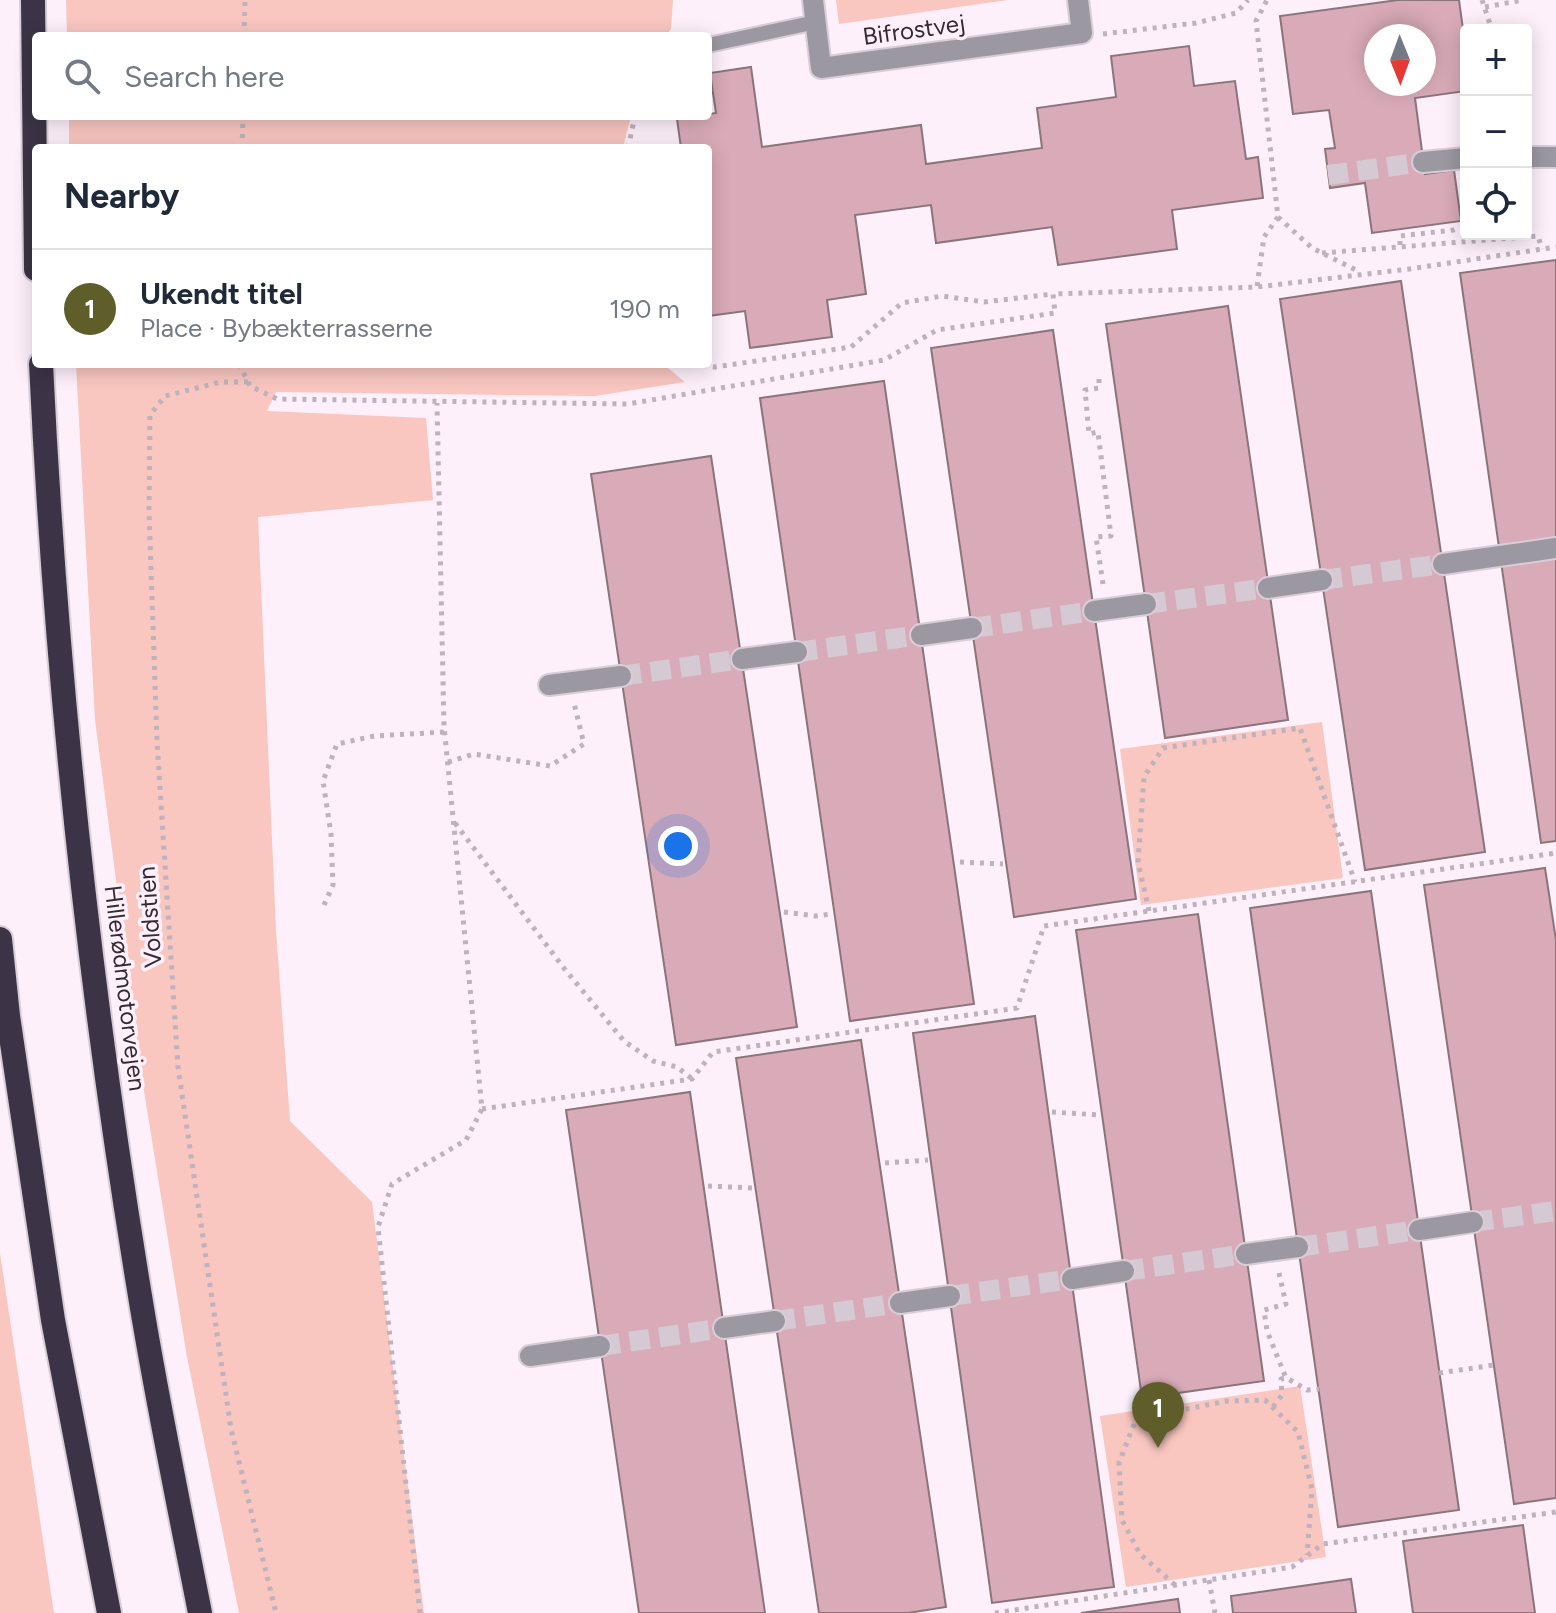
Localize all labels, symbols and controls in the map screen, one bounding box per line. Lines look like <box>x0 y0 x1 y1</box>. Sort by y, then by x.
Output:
street label: Bifrostvej <box>861 8 967 51</box>
north arrow <box>1364 24 1436 96</box>
map controls <box>1460 24 1532 240</box>
button: + <box>1460 24 1532 96</box>
search box <box>32 32 712 120</box>
icon: search <box>60 54 104 98</box>
text: Search here <box>124 58 284 95</box>
button: − <box>1460 96 1532 168</box>
button: locate <box>1460 168 1532 240</box>
text: Nearby <box>64 176 179 217</box>
text: Ukendt titel <box>140 275 303 312</box>
text: 1 <box>85 293 95 325</box>
text: 190 m <box>609 293 680 325</box>
text: Place · Bybækterrasserne <box>140 312 433 344</box>
your location <box>658 826 698 866</box>
street label: Voldstien <box>132 866 167 969</box>
street label: Hillerødmotorvejen <box>98 883 153 1092</box>
pin: 1 <box>1132 1382 1184 1448</box>

